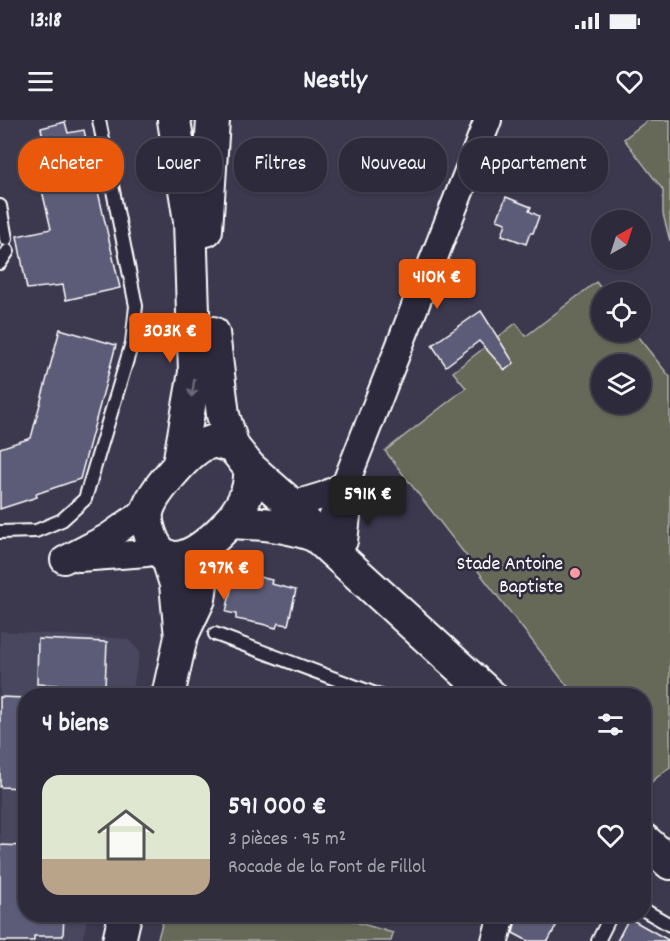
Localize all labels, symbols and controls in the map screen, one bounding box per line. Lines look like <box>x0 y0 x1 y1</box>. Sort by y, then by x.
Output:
text: 13:18 <box>30 6 62 37</box>
text: Nestly <box>303 62 367 101</box>
icon: menu <box>24 65 57 98</box>
icon: heart <box>613 65 646 98</box>
chip: Acheter <box>18 138 124 192</box>
chip: Louer <box>136 138 222 192</box>
chip: Filtres <box>234 138 327 192</box>
chip: Nouveau <box>339 138 447 192</box>
chip: Appartement <box>459 138 608 192</box>
north arrow <box>591 210 651 270</box>
map controls <box>591 210 651 414</box>
pin: 410K € <box>388 259 486 310</box>
text: 410K € <box>413 264 461 292</box>
button: locate <box>591 282 651 342</box>
pin: 303K € <box>121 313 219 364</box>
text: 303K € <box>143 318 197 346</box>
button: layers <box>591 354 651 414</box>
one-way arrow <box>187 377 198 397</box>
pin: 591K € <box>319 476 417 527</box>
text: 591K € <box>344 481 392 509</box>
pin: 297K € <box>175 550 273 601</box>
place label: Stade Antoine Baptiste <box>457 551 563 602</box>
text: 297K € <box>199 555 249 583</box>
marker: Stade Antoine Baptiste <box>568 566 582 580</box>
text: 4 biens <box>42 706 109 743</box>
icon: filters <box>594 708 627 741</box>
text: 591 000 € <box>228 789 327 826</box>
icon: home <box>90 799 162 871</box>
icon: heart <box>594 819 627 852</box>
text: 3 pièces · 95 m² <box>228 826 346 854</box>
text: Rocade de la Font de Fillol <box>228 854 426 882</box>

